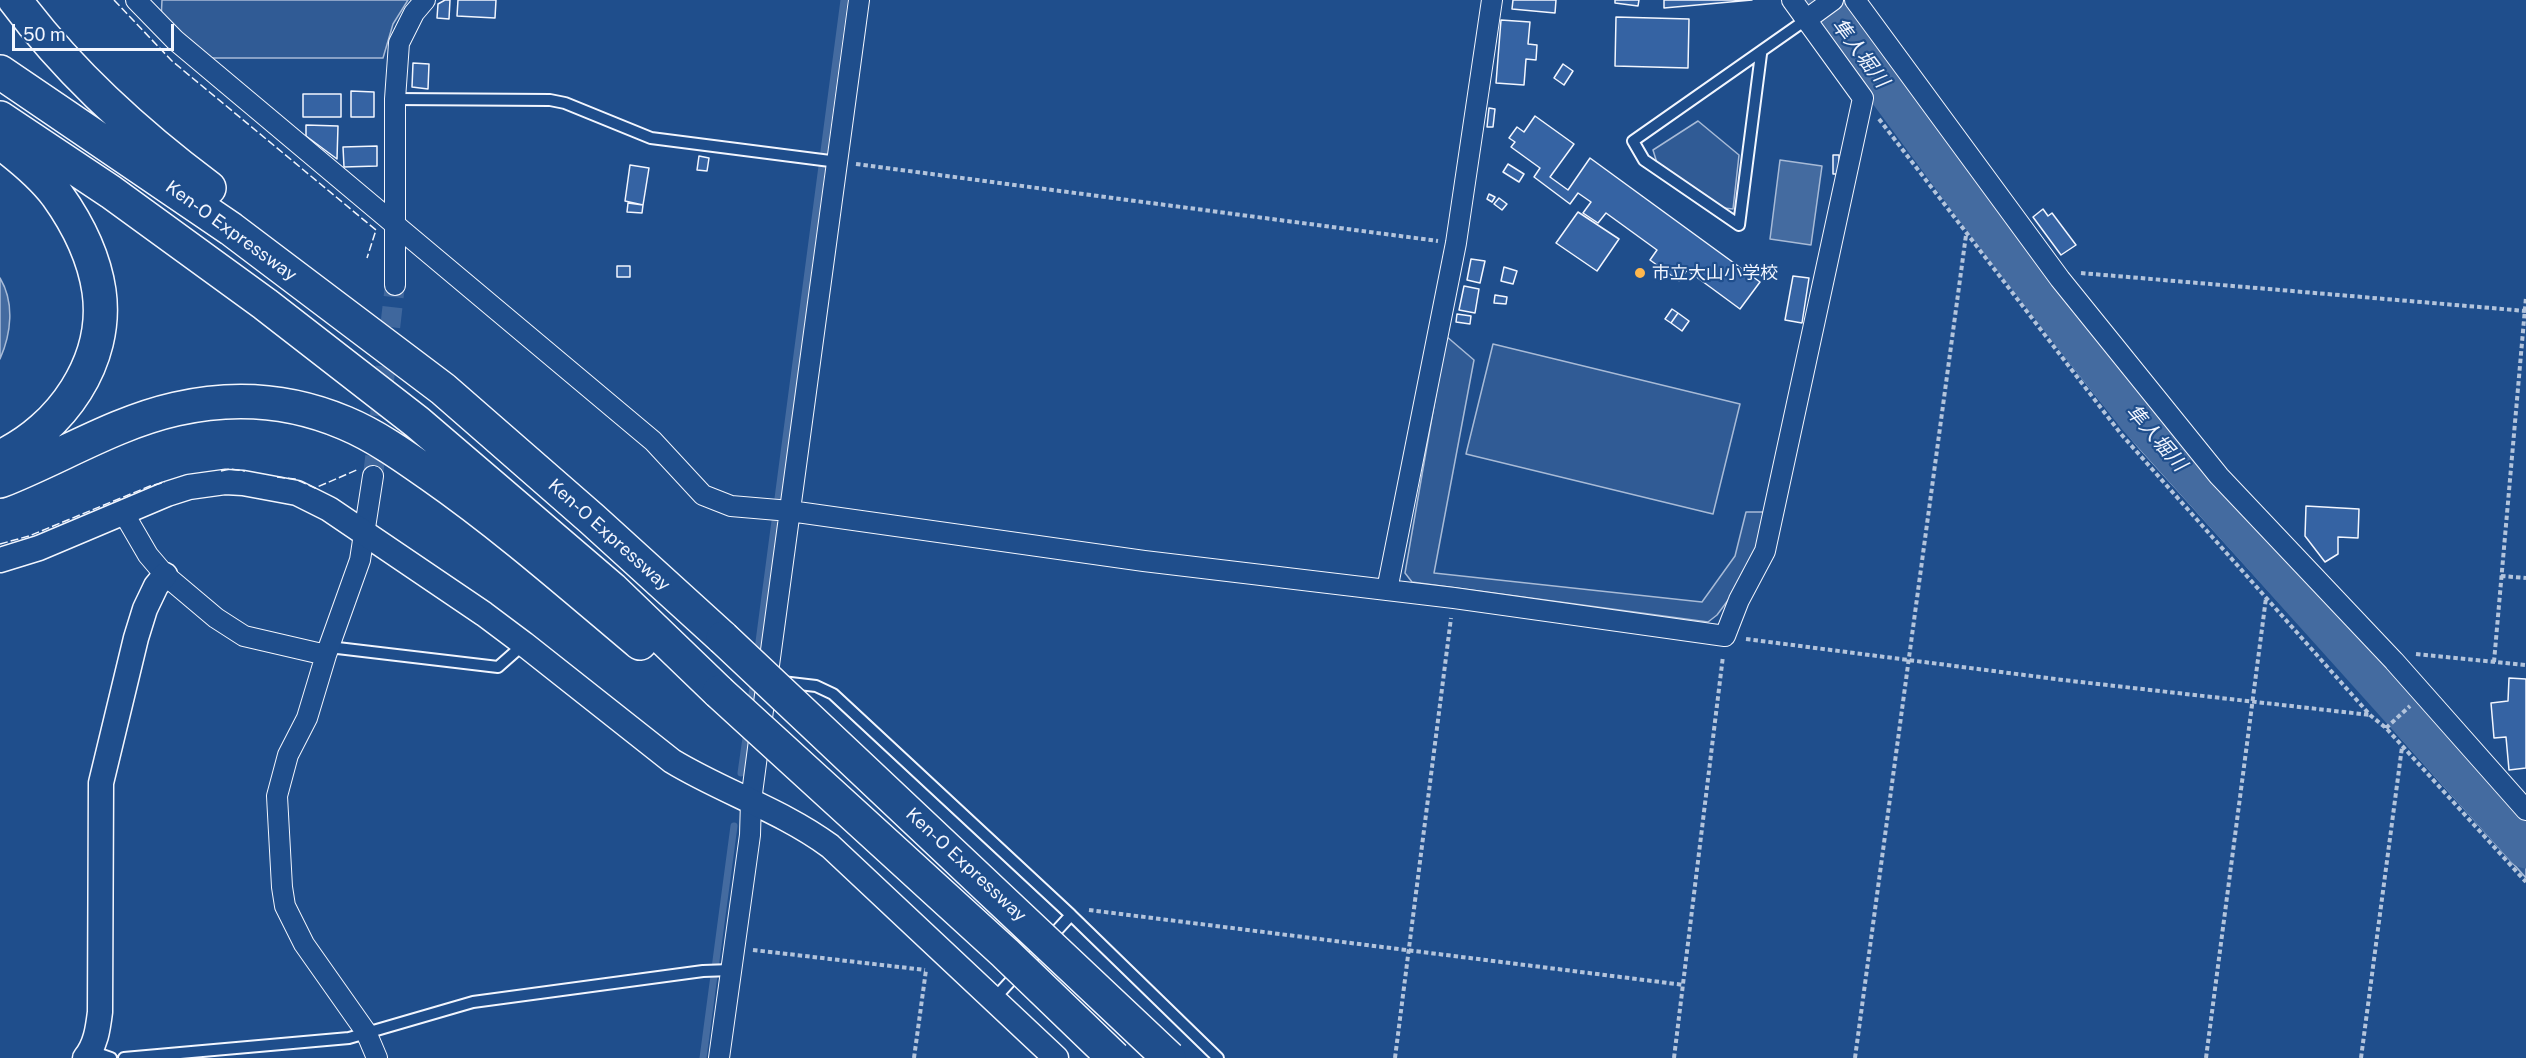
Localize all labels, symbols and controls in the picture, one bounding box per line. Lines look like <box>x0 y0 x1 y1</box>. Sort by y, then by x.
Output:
scale bar <box>15 12 177 50</box>
water label: 隼人堀川 <box>1826 14 1894 92</box>
text: 50 m <box>23 24 66 45</box>
street label: Ken-O Expressway <box>161 176 301 286</box>
place label: 市立大山小学校 <box>1652 262 1778 284</box>
marker: 市立大山小学校 <box>1633 266 1647 280</box>
water label: 隼人堀川 <box>2121 400 2191 476</box>
street label: Ken-O Expressway <box>543 474 675 596</box>
street label: Ken-O Expressway <box>901 804 1031 926</box>

